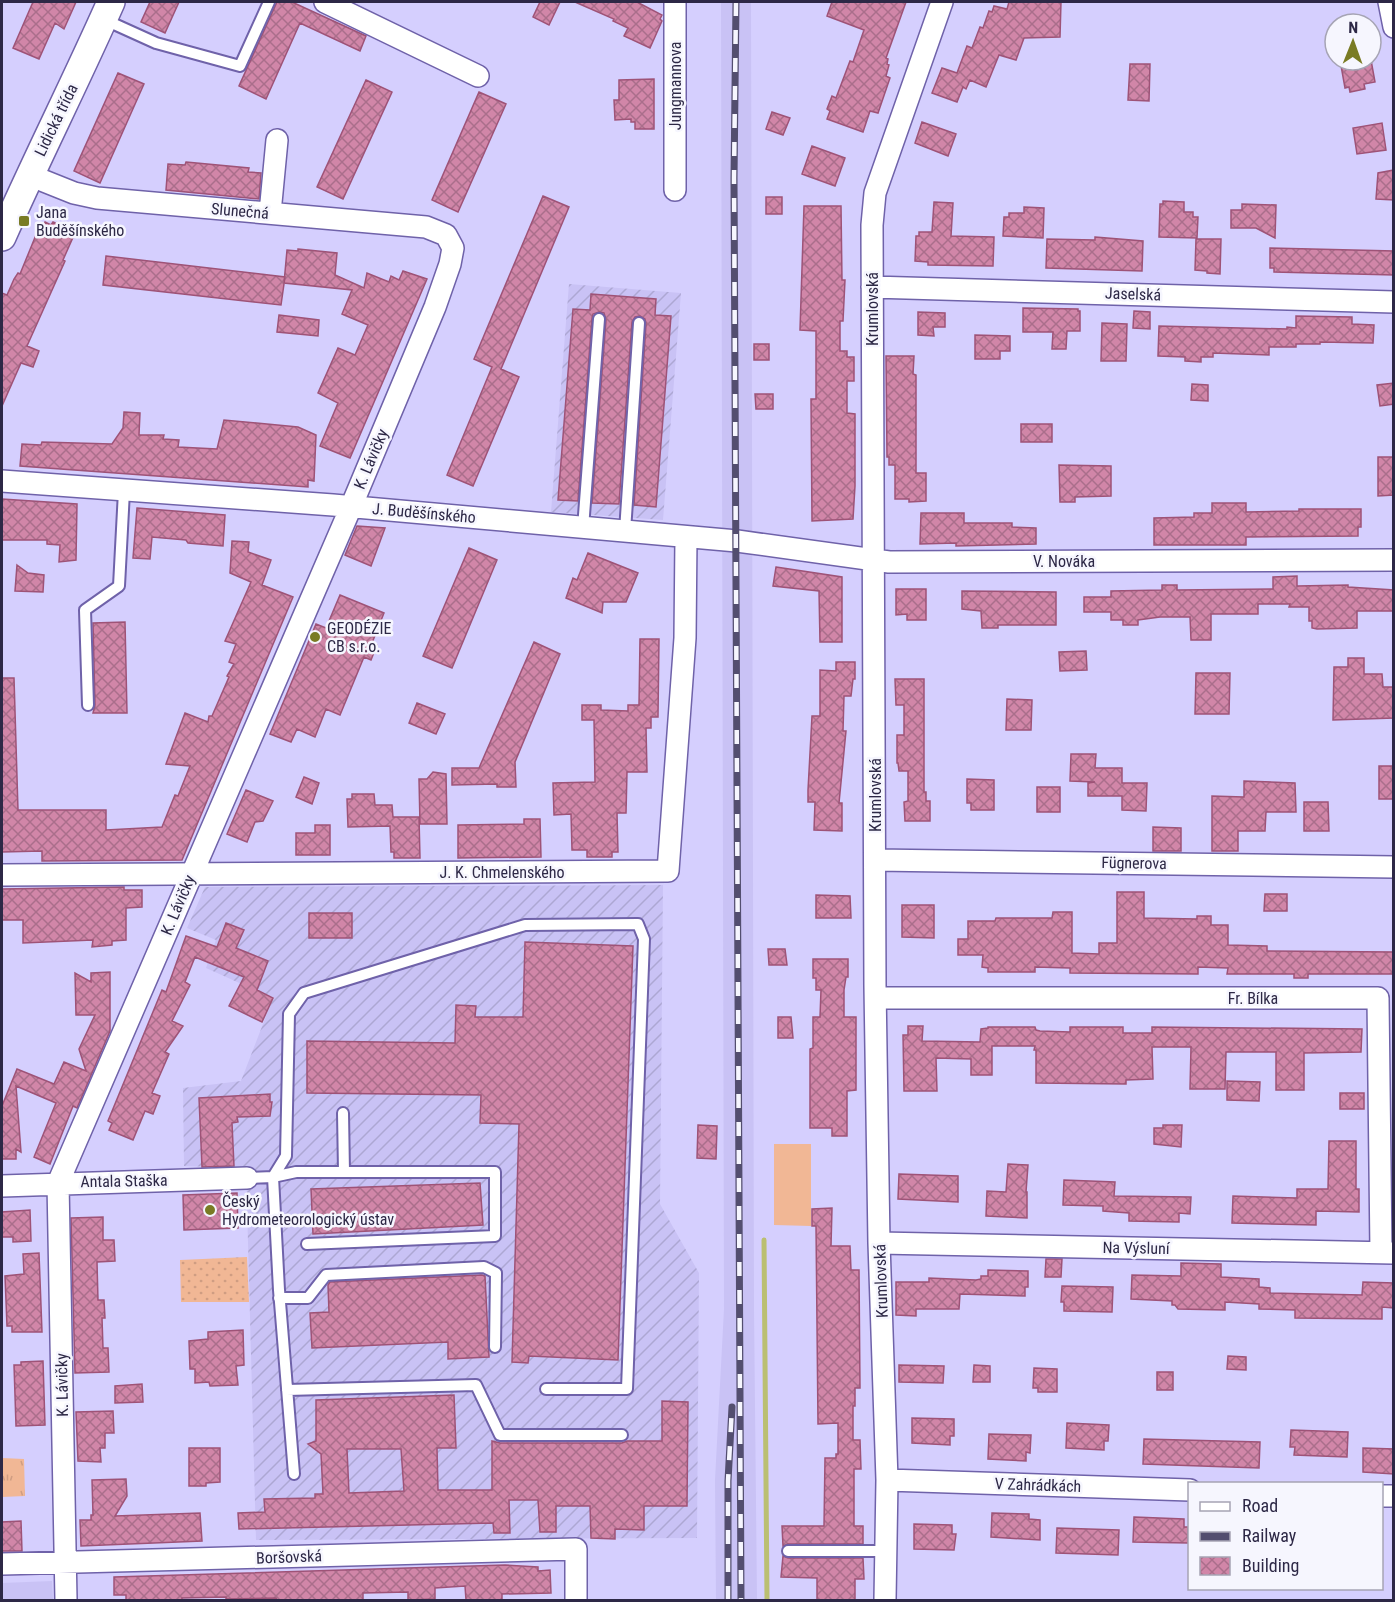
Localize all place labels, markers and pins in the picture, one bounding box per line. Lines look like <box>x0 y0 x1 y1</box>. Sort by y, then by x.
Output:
place label: Jana Buděšínského <box>36 203 124 240</box>
marker: Jana Buděšínského <box>17 214 31 228</box>
place label: GEODÉZIE CB s.r.o. <box>327 619 391 656</box>
marker: GEODÉZIE CB s.r.o. <box>308 630 322 644</box>
place label: Český Hydrometeorologický ústav <box>222 1191 394 1229</box>
marker: Český Hydrometeorologický ústav <box>203 1203 217 1217</box>

